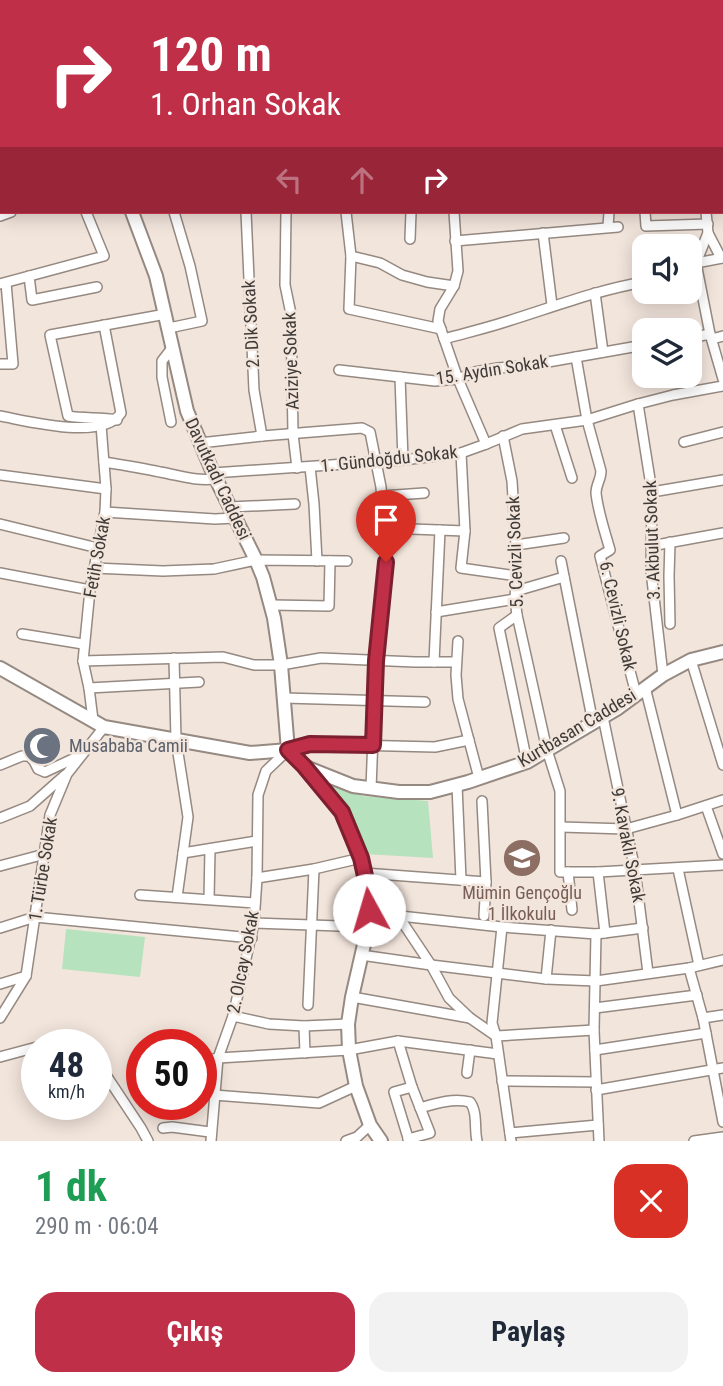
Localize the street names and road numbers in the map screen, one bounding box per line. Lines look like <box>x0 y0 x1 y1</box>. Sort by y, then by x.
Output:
street label: 2. Dik Sokak <box>238 280 263 368</box>
street label: Aziziye Sokak <box>278 312 303 410</box>
street label: 15. Aydın Sokak <box>434 350 549 389</box>
street label: Davutkadı Caddesi <box>181 415 256 543</box>
street label: 1. Gündoğdu Sokak <box>319 441 458 476</box>
street label: 3. Akbulut Sokak <box>639 480 664 600</box>
street label: 5. Cevizli Sokak <box>502 496 527 608</box>
street label: Fetih Sokak <box>79 515 114 599</box>
street label: 6. Cevizli Sokak <box>596 559 641 673</box>
street label: Kurtbasan Caddesi <box>514 684 640 771</box>
street label: 9. Kavaklı Sokak <box>607 786 650 904</box>
street label: 1. Türbe Sokak <box>24 816 61 922</box>
street label: 2. Olcay Sokak <box>222 909 263 1015</box>

